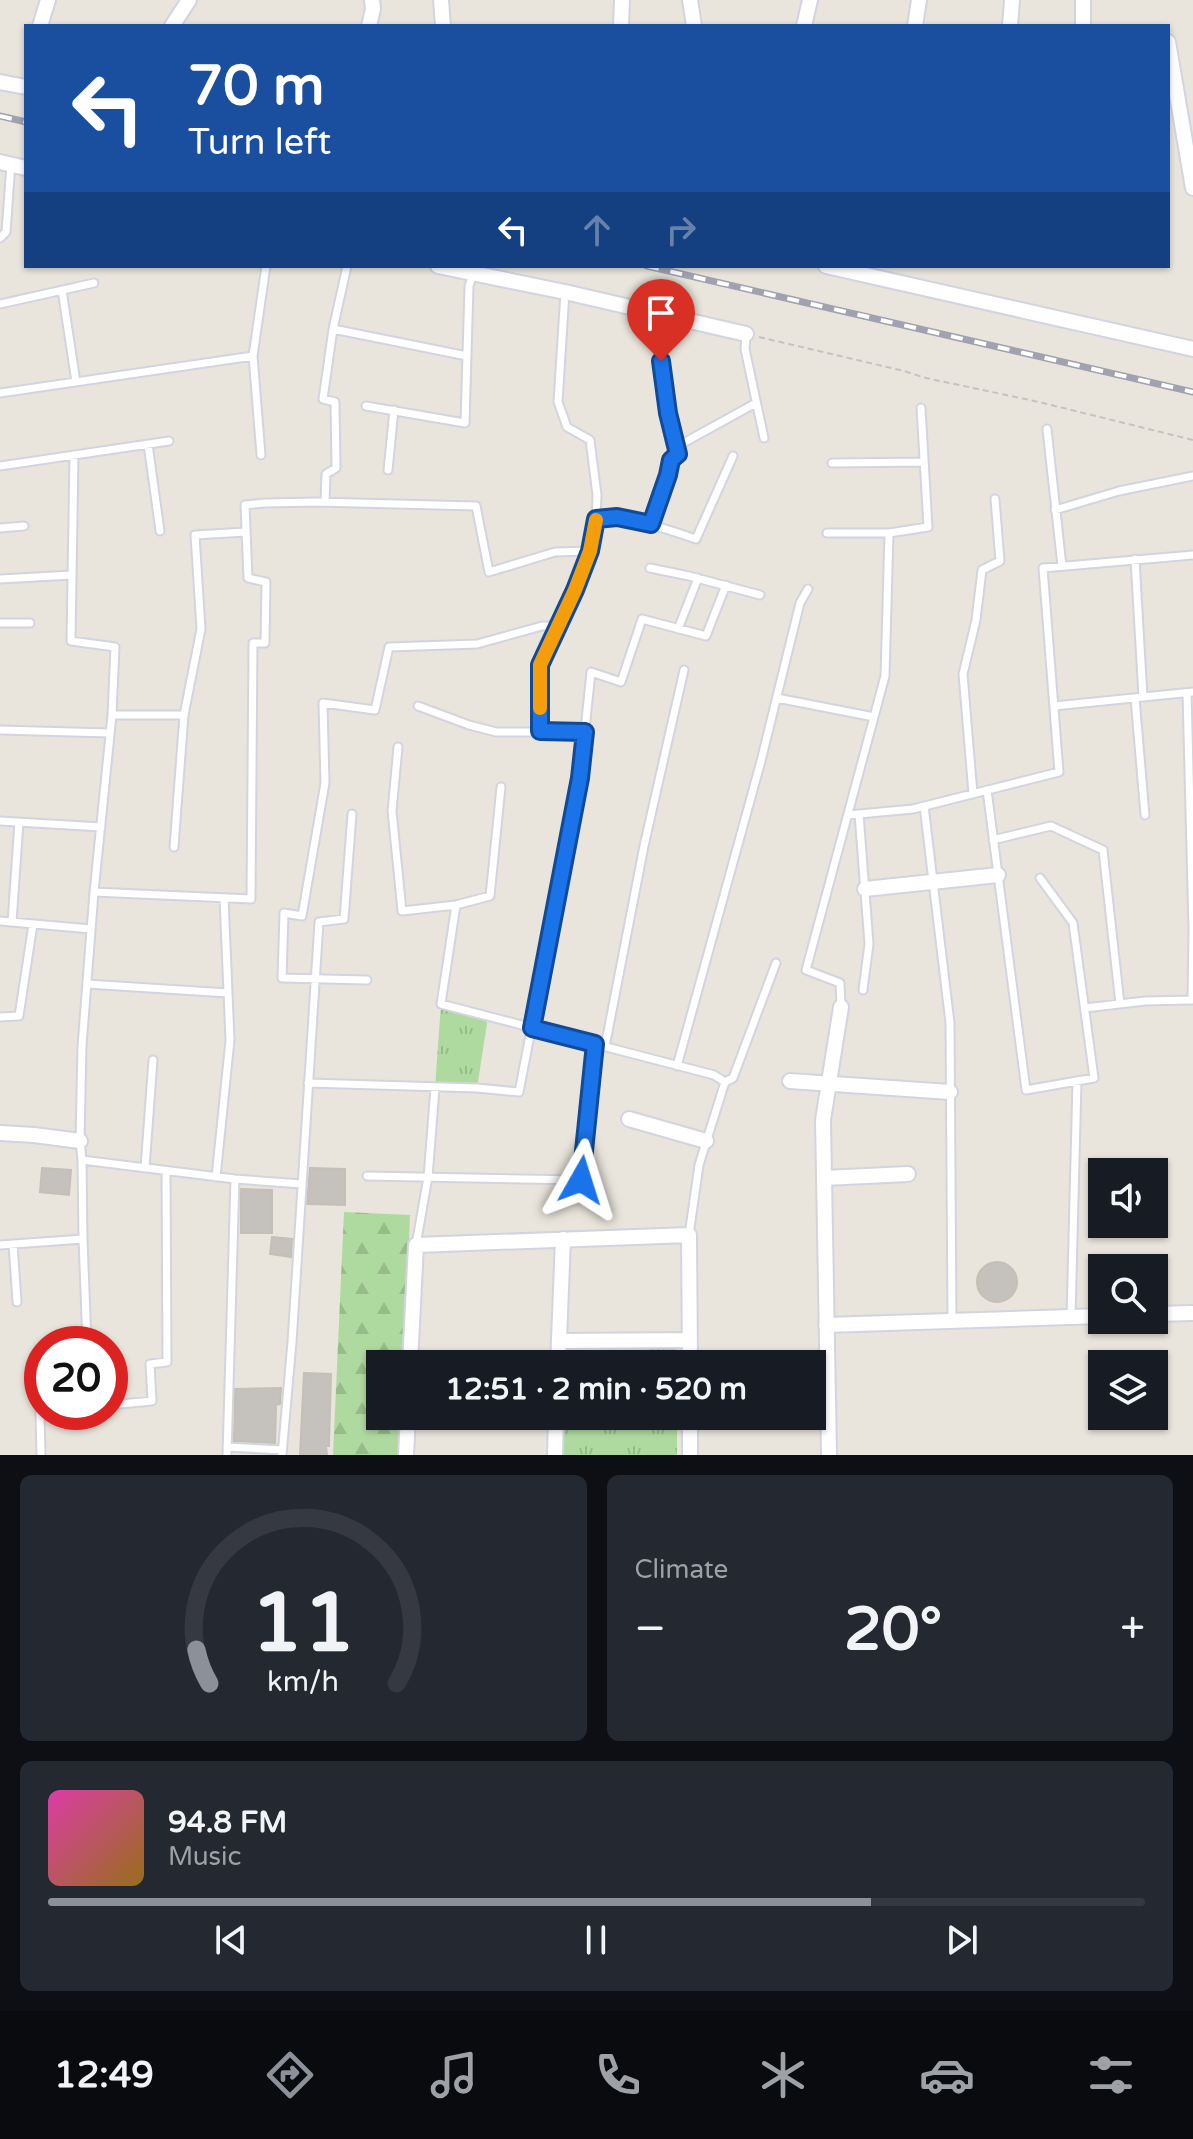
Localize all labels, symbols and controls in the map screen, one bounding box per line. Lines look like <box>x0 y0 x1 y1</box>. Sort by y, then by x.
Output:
text: 70 m <box>188 53 324 120</box>
icon: left <box>56 56 160 160</box>
text: Turn left <box>188 121 331 164</box>
icon: left <box>491 208 535 252</box>
icon: ahead <box>575 208 619 252</box>
icon: right <box>659 208 703 252</box>
pin <box>627 279 695 361</box>
icon: arrive <box>639 291 683 335</box>
position arrow <box>539 1138 623 1222</box>
map controls <box>1088 1158 1168 1430</box>
button: sound <box>1088 1158 1168 1238</box>
button: search <box>1088 1254 1168 1334</box>
speed limit sign: 20 <box>24 1326 128 1430</box>
button: layers <box>1088 1350 1168 1430</box>
text: 12:51 · 2 min · 520 m <box>445 1371 747 1408</box>
text: Climate <box>635 1554 728 1585</box>
text: 11 <box>251 1574 355 1674</box>
text: 20° <box>844 1594 942 1666</box>
text: − <box>635 1603 666 1656</box>
text: + <box>1120 1603 1145 1656</box>
text: km/h <box>267 1665 339 1699</box>
text: 94.8 FM <box>168 1804 287 1841</box>
text: Music <box>168 1841 241 1872</box>
icon: previous <box>209 1918 253 1962</box>
icon: pause <box>574 1918 618 1962</box>
icon: next <box>940 1918 984 1962</box>
icon: directions <box>262 2047 318 2103</box>
icon: music <box>426 2047 482 2103</box>
icon: phone <box>590 2047 646 2103</box>
icon: climate <box>755 2047 811 2103</box>
icon: car <box>919 2047 975 2103</box>
icon: filters <box>1083 2047 1139 2103</box>
text: 12:49 <box>54 2054 154 2097</box>

